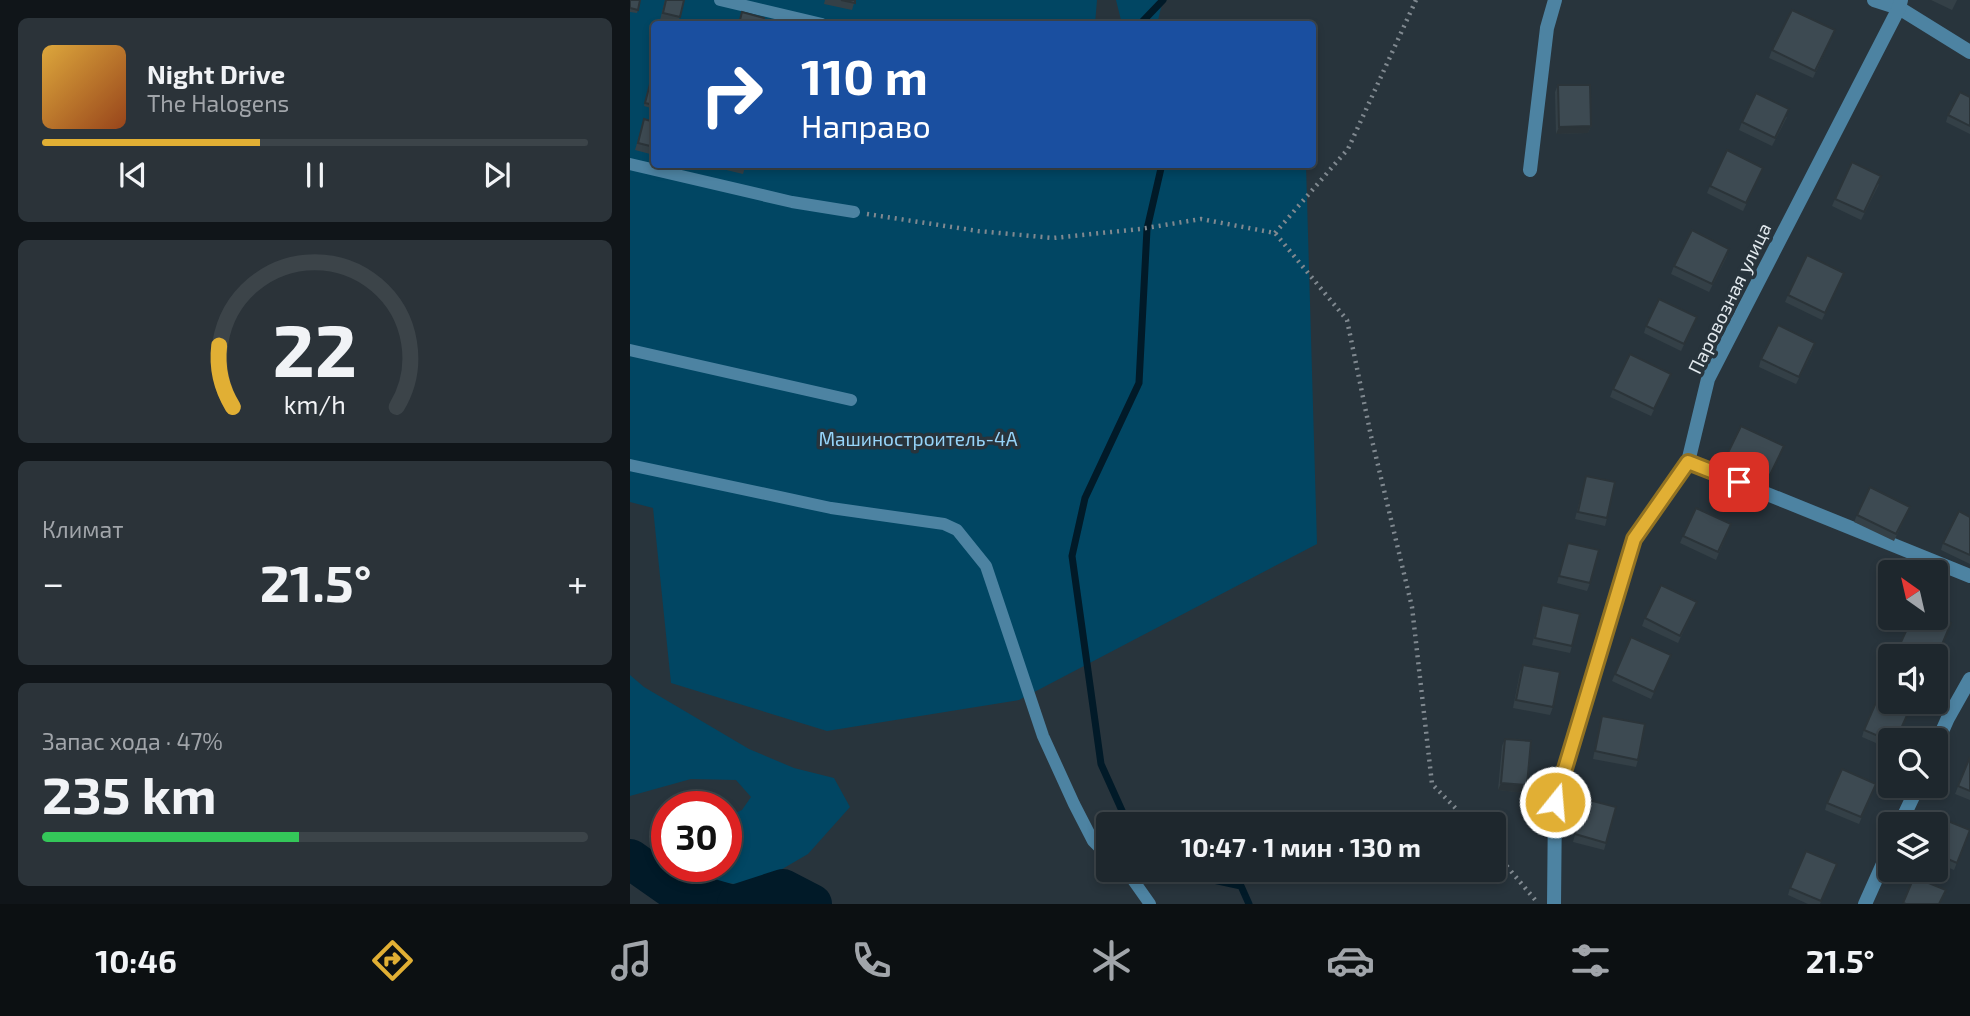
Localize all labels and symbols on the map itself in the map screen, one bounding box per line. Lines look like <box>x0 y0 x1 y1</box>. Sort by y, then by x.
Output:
street label: Паровозная улица <box>1683 219 1776 378</box>
park label: Машиностроитель-4А <box>818 427 1018 450</box>
pin <box>1709 452 1769 512</box>
north arrow <box>1878 560 1948 630</box>
position arrow <box>1518 765 1592 839</box>
speed limit sign: 30 <box>651 791 742 882</box>

